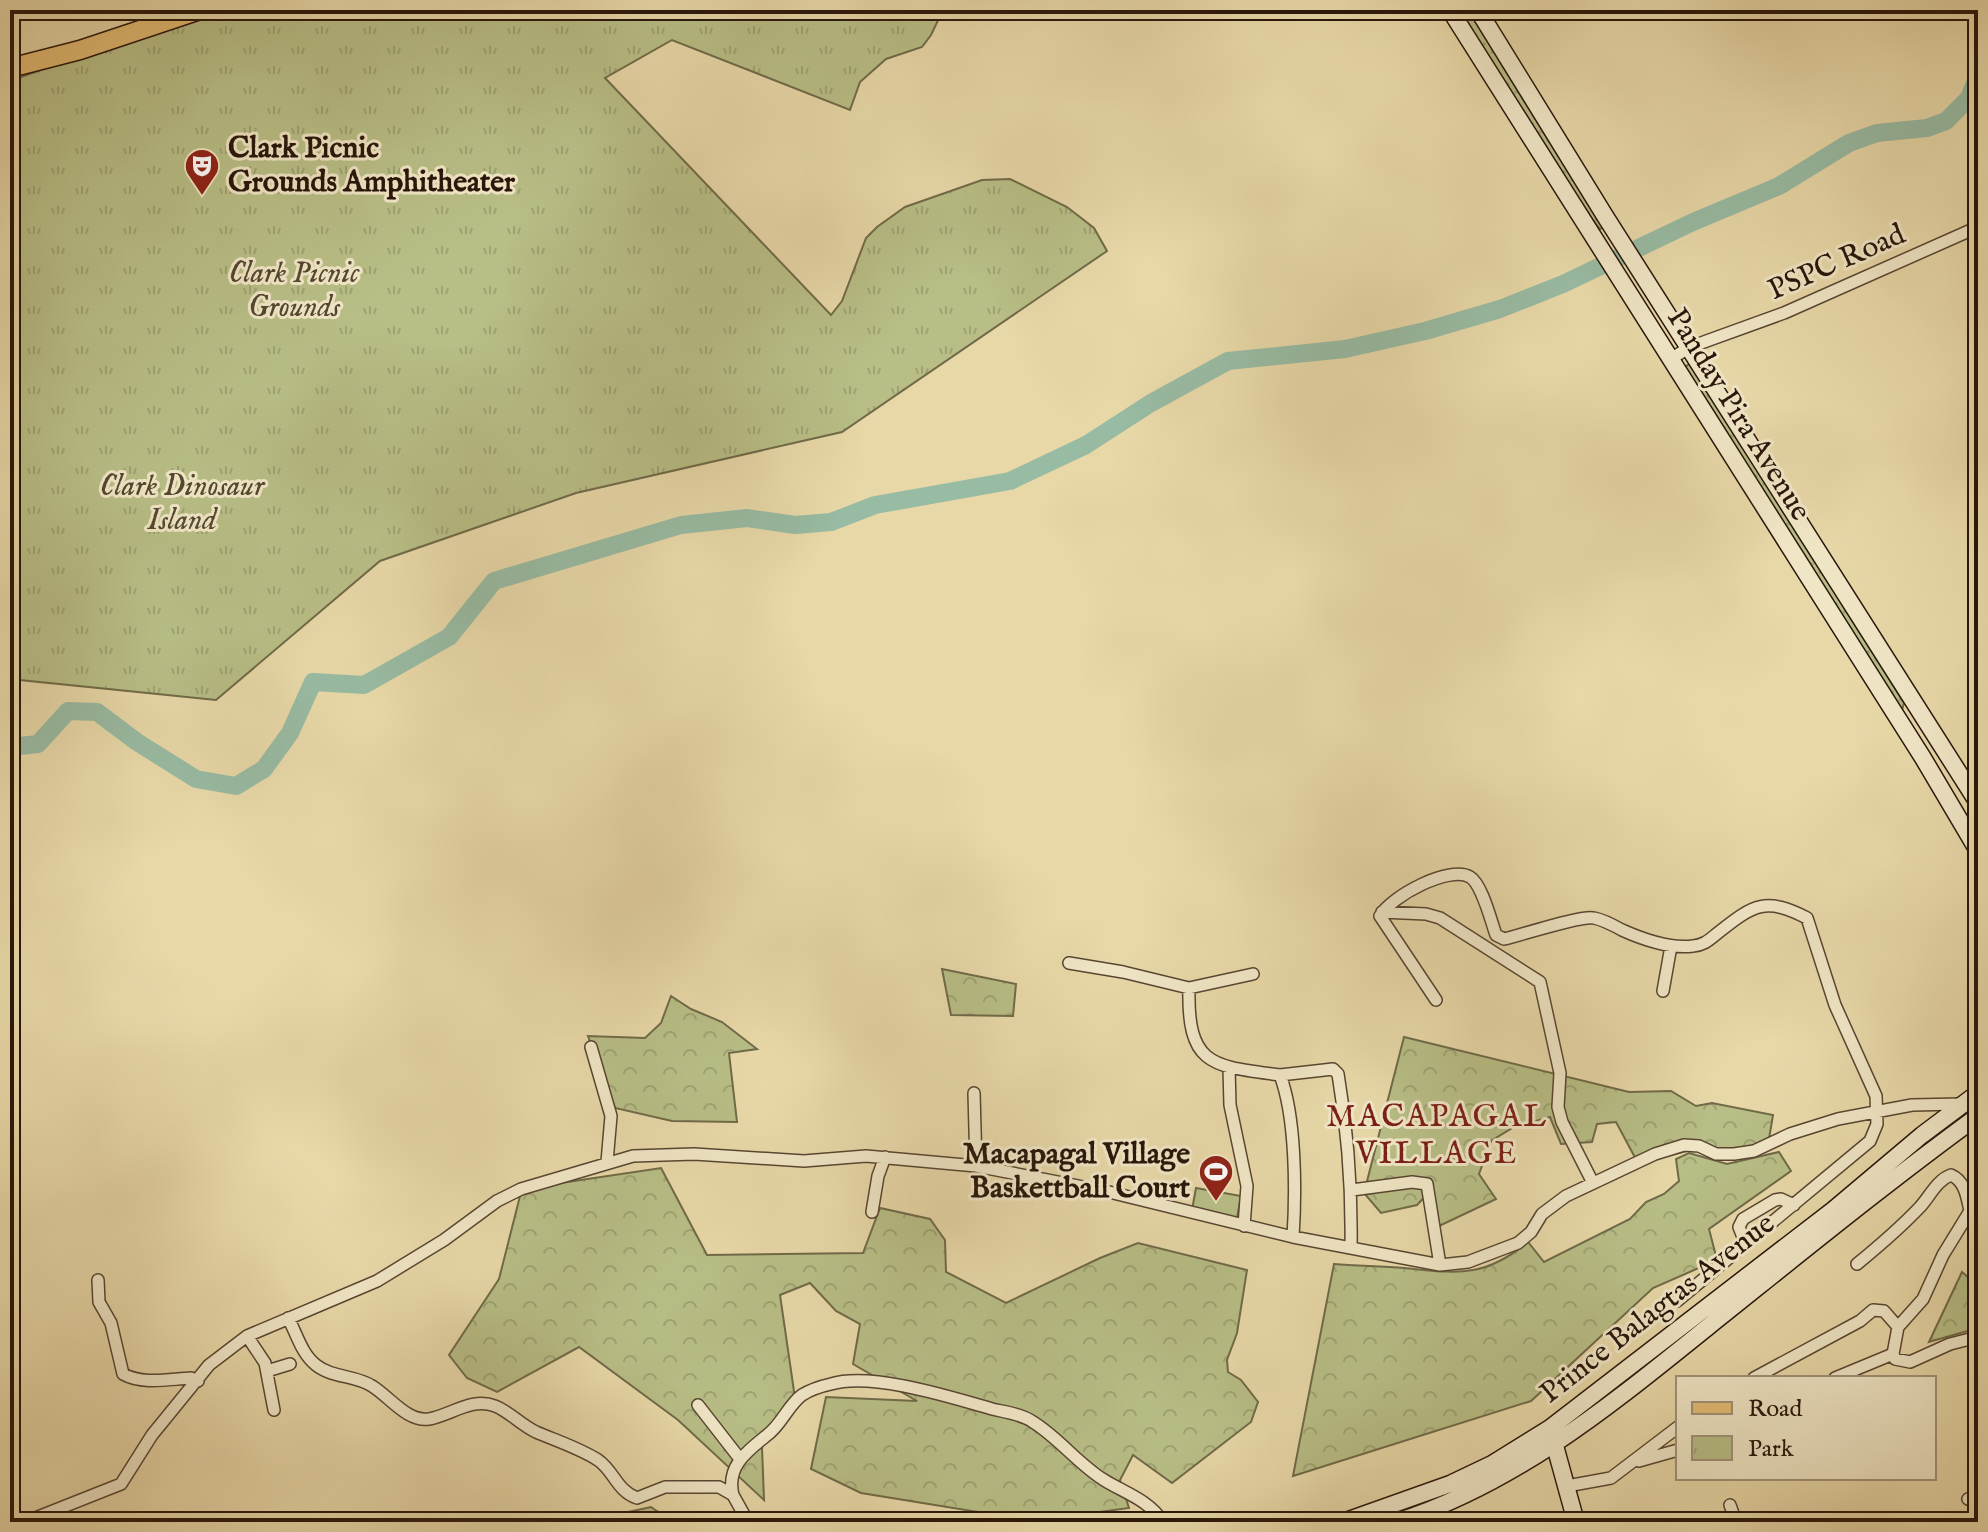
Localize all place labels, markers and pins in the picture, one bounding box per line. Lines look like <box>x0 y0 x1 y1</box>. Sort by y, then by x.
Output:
place label: Clark Picnic Grounds Amphitheater <box>228 130 516 202</box>
theatre icon: Clark Picnic Grounds Amphitheater <box>183 147 221 197</box>
place label: Macapagal Village Baskettball Court <box>963 1136 1191 1208</box>
sports icon: Macapagal Village Baskettball Court <box>1197 1153 1235 1203</box>

